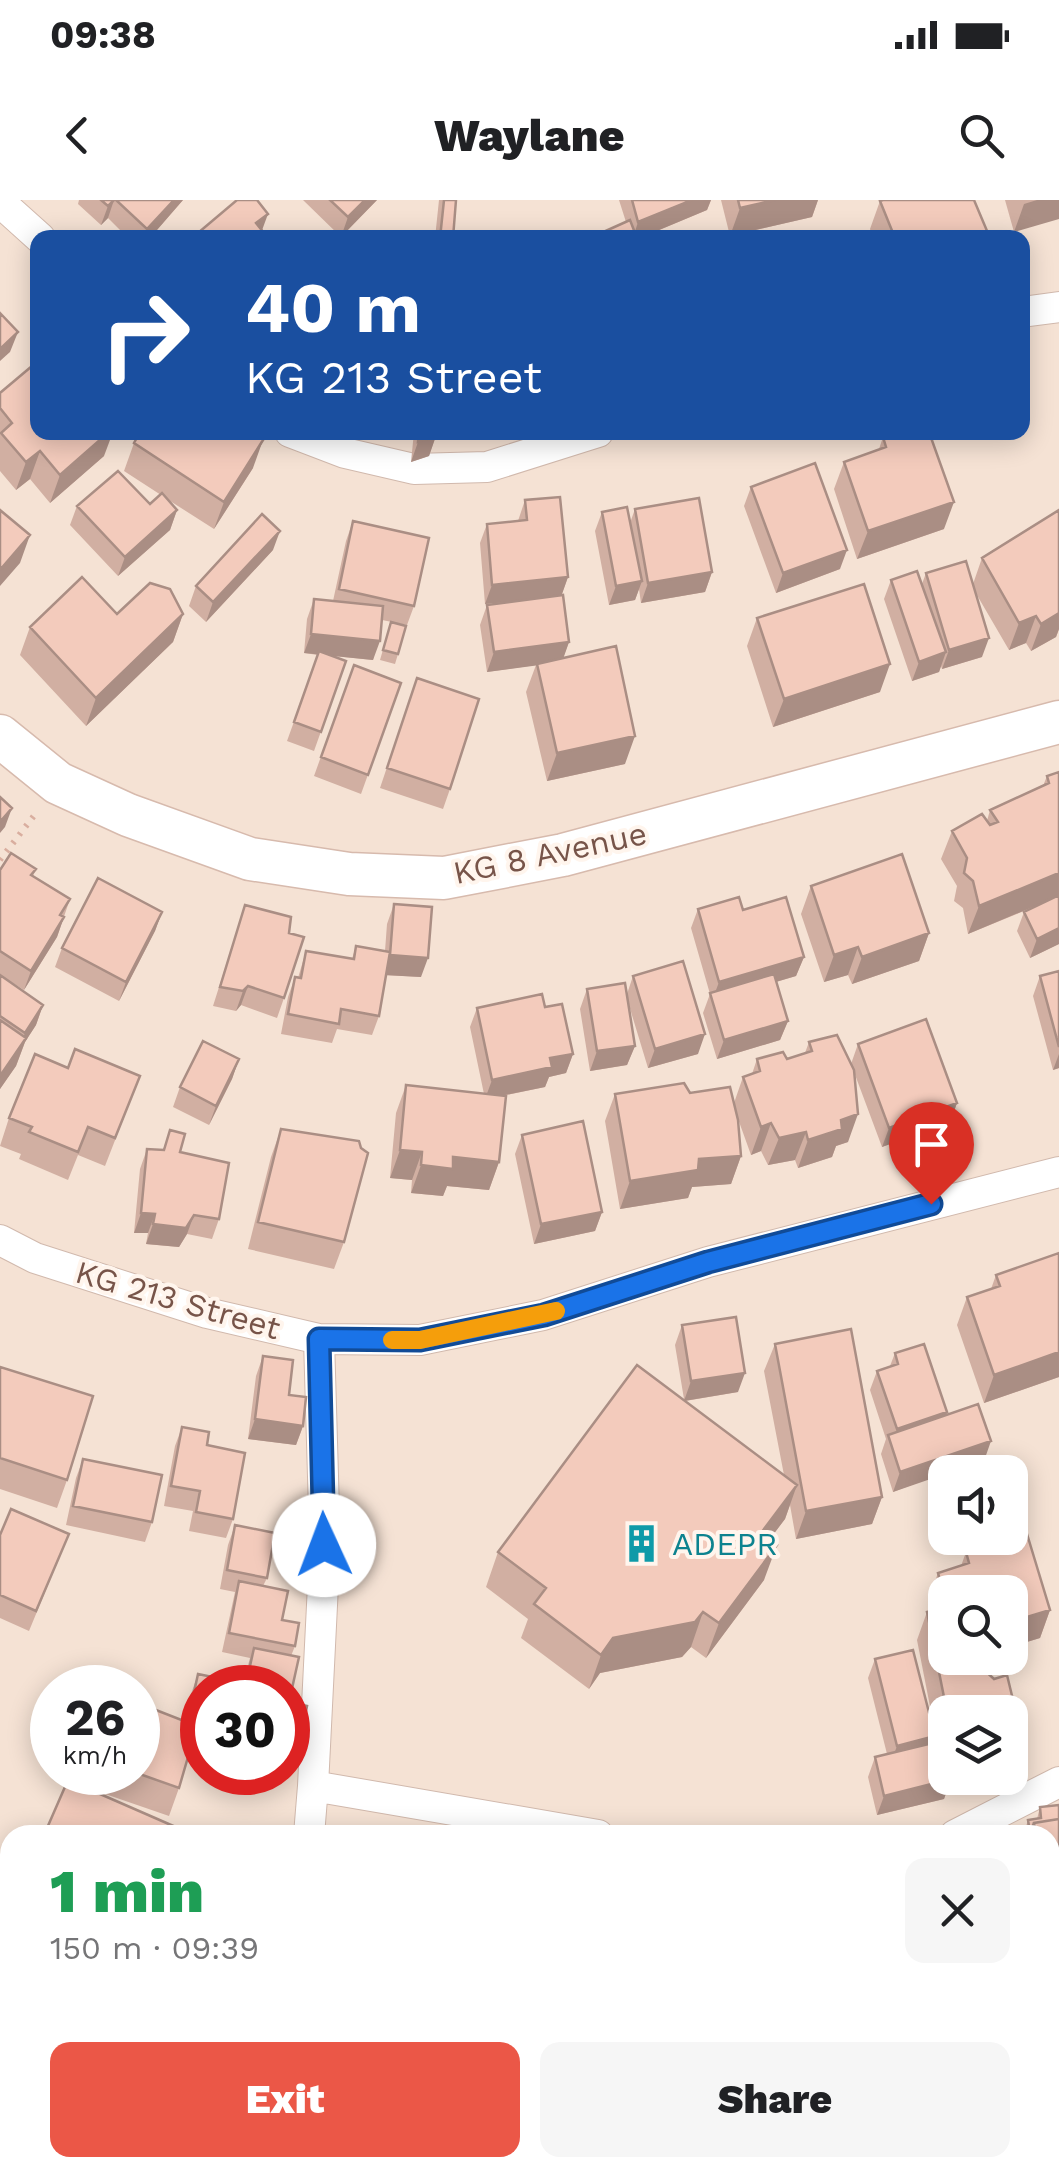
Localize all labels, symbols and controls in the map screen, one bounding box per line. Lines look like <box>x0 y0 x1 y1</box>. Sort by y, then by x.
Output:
text: 09:38 <box>50 13 156 57</box>
icon: back <box>50 108 105 163</box>
icon: search <box>954 108 1009 163</box>
text: Waylane <box>434 109 625 162</box>
text: 40 m <box>245 267 421 349</box>
icon: right <box>80 270 210 400</box>
text: KG 213 Street <box>245 351 542 404</box>
street label: KG 8 Avenue <box>450 814 650 892</box>
pin <box>889 1102 974 1205</box>
icon: arrive <box>904 1117 959 1172</box>
street label: KG 213 Street <box>71 1253 285 1347</box>
map controls <box>928 1455 1028 1795</box>
button: sound <box>928 1455 1028 1555</box>
position arrow <box>272 1493 376 1597</box>
building icon: ADEPR <box>621 1523 663 1565</box>
place label: ADEPR <box>672 1525 777 1563</box>
button: search <box>928 1575 1028 1675</box>
speed limit sign: 30 <box>180 1665 310 1795</box>
text: 26 <box>65 1688 125 1747</box>
button: layers <box>928 1695 1028 1795</box>
text: km/h <box>63 1741 127 1770</box>
text: 1 min <box>50 1856 204 1927</box>
button: close <box>905 1858 1010 1963</box>
text: 150 m · 09:39 <box>50 1929 259 1967</box>
button: Exit <box>50 2042 520 2157</box>
button: Share <box>540 2042 1010 2157</box>

